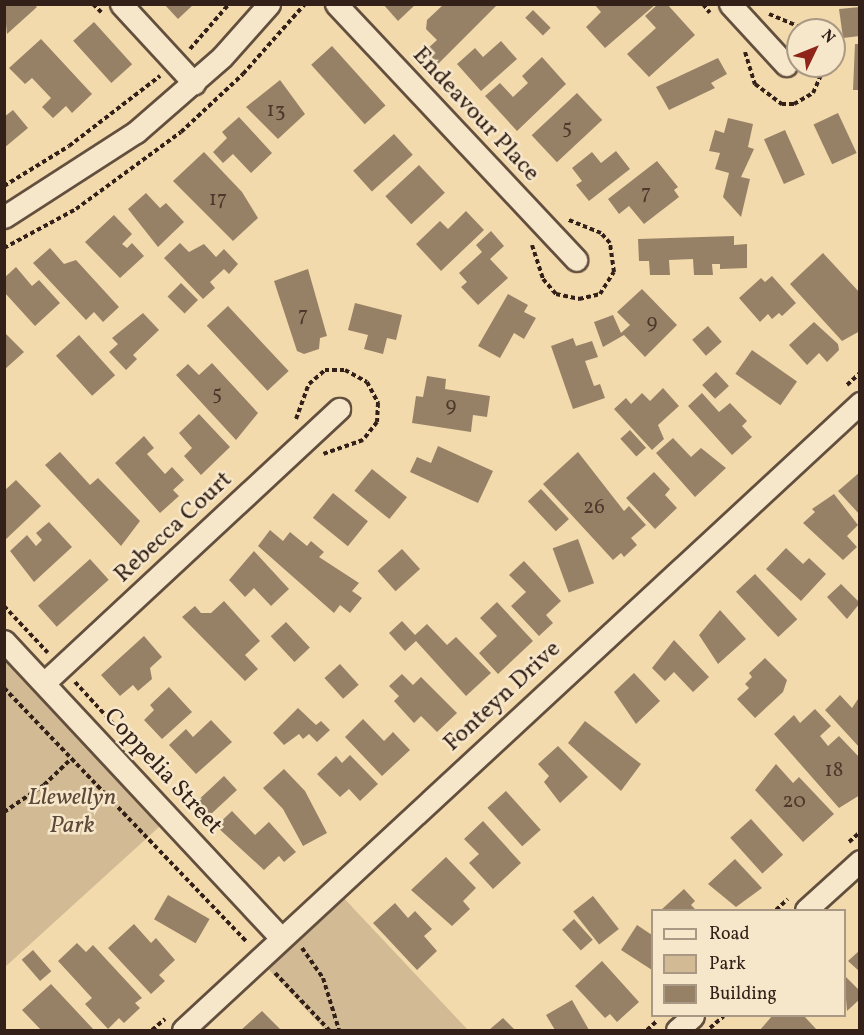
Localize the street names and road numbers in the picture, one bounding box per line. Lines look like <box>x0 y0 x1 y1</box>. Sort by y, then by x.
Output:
street label: Endeavour Place <box>405 42 545 188</box>
street label: Rebecca Court <box>109 466 239 590</box>
street label: Fonteyn Drive <box>439 636 567 758</box>
street label: Coppelia Street <box>96 703 228 841</box>

